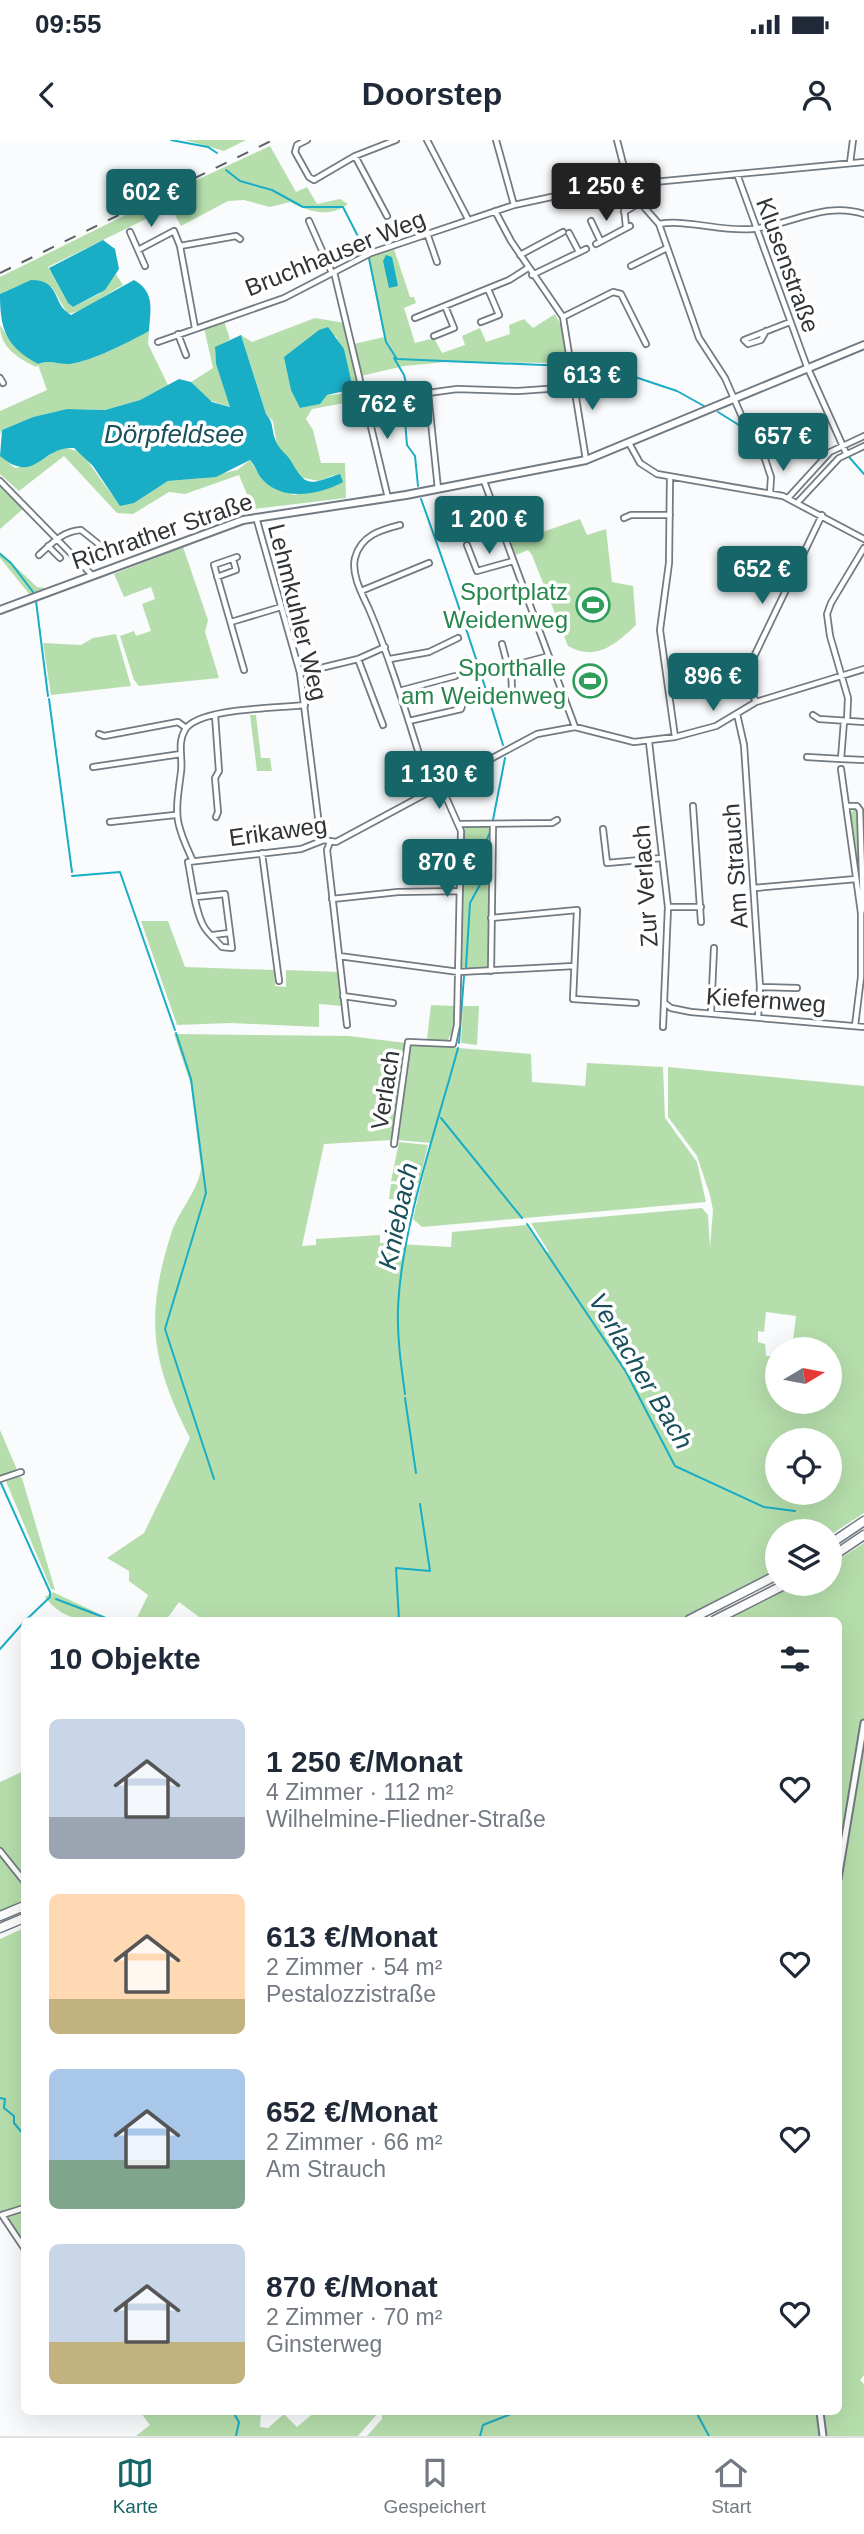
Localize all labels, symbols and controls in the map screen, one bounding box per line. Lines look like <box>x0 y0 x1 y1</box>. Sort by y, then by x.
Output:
text: 09:55 <box>35 9 102 39</box>
icon: back <box>28 76 66 114</box>
text: Doorstep <box>362 76 502 112</box>
icon: person <box>798 76 836 114</box>
pin: 1 250 € <box>541 164 671 223</box>
pin: 602 € <box>102 169 200 229</box>
text: 1 250 € <box>568 173 644 199</box>
text: 602 € <box>122 179 180 205</box>
street label: Klusenstraße <box>751 194 825 336</box>
street label: Bruchhauser Weg <box>241 205 429 301</box>
pin: 613 € <box>543 352 641 412</box>
text: 613 € <box>563 362 621 388</box>
pin: 762 € <box>338 382 436 441</box>
text: 762 € <box>358 391 416 417</box>
pin: 657 € <box>734 414 832 473</box>
water label: Dörpfeldsee <box>104 419 244 449</box>
text: 657 € <box>754 423 812 449</box>
street label: Richrather Straße <box>68 487 256 575</box>
pin: 1 200 € <box>424 496 554 556</box>
text: 1 200 € <box>451 506 527 532</box>
street label: Lehmkuhler Weg <box>263 521 333 703</box>
pin: 652 € <box>713 546 811 606</box>
text: 652 € <box>733 556 791 582</box>
place label: Sportplatz Weidenweg <box>443 578 568 633</box>
sports icon: Sportplatz Weidenweg <box>574 586 612 624</box>
place label: Sporthalle am Weidenweg <box>401 654 566 709</box>
pin: 896 € <box>664 654 762 713</box>
sports icon: Sporthalle am Weidenweg <box>571 662 609 700</box>
text: 896 € <box>684 663 742 689</box>
pin: 1 130 € <box>374 752 504 811</box>
text: 1 130 € <box>401 761 477 787</box>
street label: Am Strauch <box>717 803 753 929</box>
street label: Erikaweg <box>227 811 329 851</box>
street label: Zur Verlach <box>627 824 663 948</box>
pin: 870 € <box>398 840 496 899</box>
text: 870 € <box>418 849 476 875</box>
street label: Kiefernweg <box>705 982 827 1018</box>
street label: Verlach <box>365 1048 405 1132</box>
water label: Kniebach <box>372 1160 424 1272</box>
water label: Verlacher Bach <box>583 1288 699 1454</box>
north arrow <box>765 1337 842 1414</box>
map controls <box>765 1337 842 1596</box>
button: locate <box>765 1428 842 1505</box>
button: layers <box>765 1519 842 1596</box>
icon: filters <box>776 1640 814 1678</box>
text: 10 Objekte <box>49 1642 201 1675</box>
text: 1 250 €/Monat <box>266 1745 463 1778</box>
icon: home <box>105 1747 189 1831</box>
icon: heart <box>776 1770 814 1808</box>
text: 4 Zimmer · 112 m² <box>266 1779 453 1805</box>
text: Wilhelmine-Fliedner-Straße <box>266 1806 546 1832</box>
text: 613 €/Monat <box>266 1920 438 1953</box>
icon: home <box>105 1922 189 2006</box>
icon: heart <box>776 1945 814 1983</box>
text: 2 Zimmer · 54 m² <box>266 1954 442 1980</box>
text: Pestalozzistraße <box>266 1981 436 2007</box>
text: 652 €/Monat <box>266 2095 438 2128</box>
icon: home <box>105 2097 189 2181</box>
icon: heart <box>776 2120 814 2158</box>
text: 2 Zimmer · 66 m² <box>266 2129 442 2155</box>
text: Am Strauch <box>266 2156 386 2182</box>
text: 870 €/Monat <box>266 2270 438 2303</box>
icon: home <box>105 2272 189 2356</box>
icon: heart <box>776 2295 814 2333</box>
text: 2 Zimmer · 70 m² <box>266 2304 442 2330</box>
text: Ginsterweg <box>266 2331 382 2357</box>
tab: Karte <box>113 2454 158 2518</box>
tab: Gespeichert <box>383 2454 486 2518</box>
tab: Start <box>711 2454 751 2518</box>

